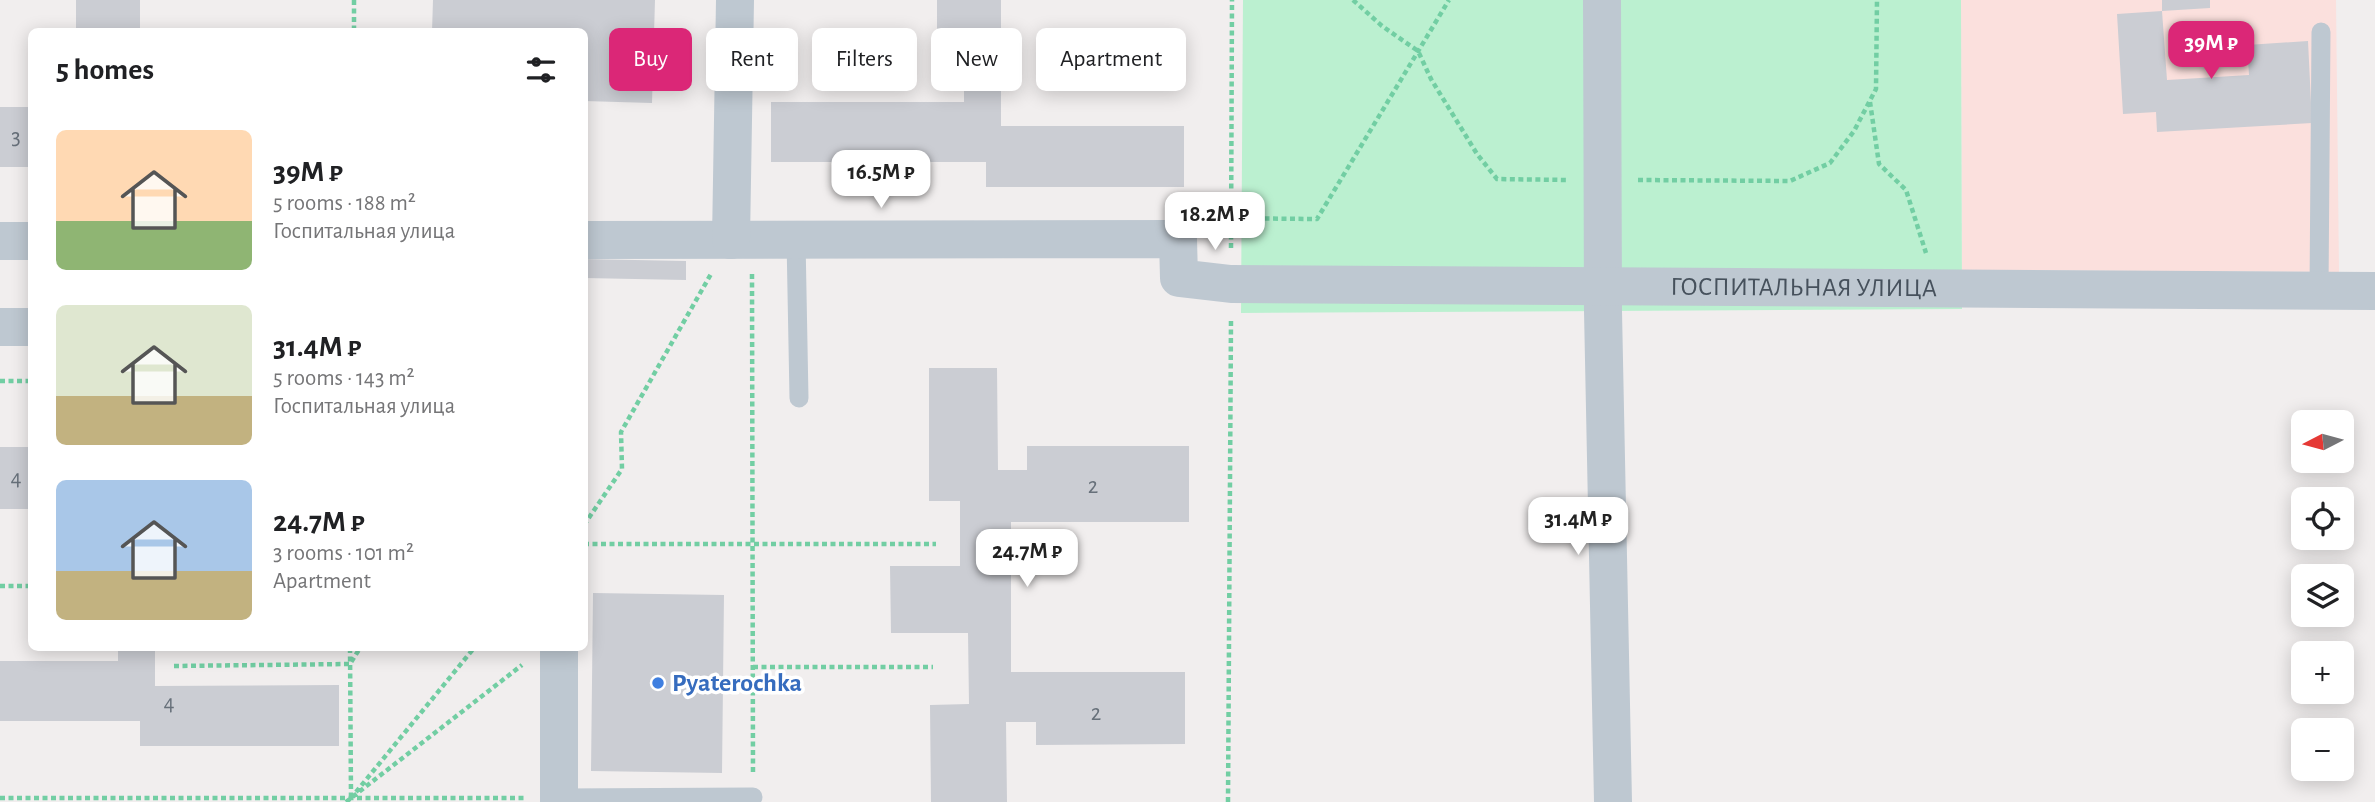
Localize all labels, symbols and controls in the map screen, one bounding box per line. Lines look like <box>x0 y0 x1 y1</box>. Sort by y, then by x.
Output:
pin: 39M ₽ <box>2162 22 2260 81</box>
chip: Buy <box>609 28 692 91</box>
chip: Rent <box>706 28 798 91</box>
chip: Filters <box>812 28 917 91</box>
chip: New <box>931 28 1022 91</box>
chip: Apartment <box>1036 28 1186 91</box>
text: 39M ₽ <box>2184 32 2238 55</box>
icon: filters <box>522 51 560 89</box>
text: 5 homes <box>56 55 154 85</box>
house number: 3 <box>11 126 21 149</box>
pin: 16.5M ₽ <box>816 150 946 210</box>
text: 39M ₽ <box>273 157 343 187</box>
icon: home <box>112 158 196 242</box>
text: 16.5M ₽ <box>847 161 915 184</box>
text: 5 rooms · 188 m² <box>273 192 416 215</box>
pin: 18.2M ₽ <box>1150 192 1280 252</box>
text: 18.2M ₽ <box>1181 203 1249 226</box>
text: Госпитальная улица <box>273 220 455 243</box>
street label: ГОСПИТАЛЬНАЯ УЛИЦА <box>1670 274 1937 301</box>
text: 31.4M ₽ <box>273 332 361 362</box>
icon: home <box>112 333 196 417</box>
text: 5 rooms · 143 m² <box>273 367 415 390</box>
text: Госпитальная улица <box>273 395 455 418</box>
north arrow <box>2291 410 2354 472</box>
map controls <box>2291 410 2354 781</box>
house number: 4 <box>10 467 22 490</box>
house number: 2 <box>1088 475 1098 498</box>
button: locate <box>2291 487 2354 550</box>
pin: 31.4M ₽ <box>1513 498 1643 557</box>
text: 24.7M ₽ <box>273 507 365 537</box>
icon: home <box>112 508 196 592</box>
text: 31.4M ₽ <box>1544 508 1612 531</box>
pin: 24.7M ₽ <box>962 530 1092 589</box>
text: 24.7M ₽ <box>992 540 1062 563</box>
text: 3 rooms · 101 m² <box>273 542 414 565</box>
button: layers <box>2291 564 2354 627</box>
text: Apartment <box>273 570 371 593</box>
button: + <box>2291 641 2354 704</box>
place label: Pyaterochka <box>672 670 802 696</box>
marker: Pyaterochka <box>650 675 666 691</box>
house number: 4 <box>163 692 175 715</box>
house number: 2 <box>1091 702 1101 725</box>
button: − <box>2291 718 2354 781</box>

